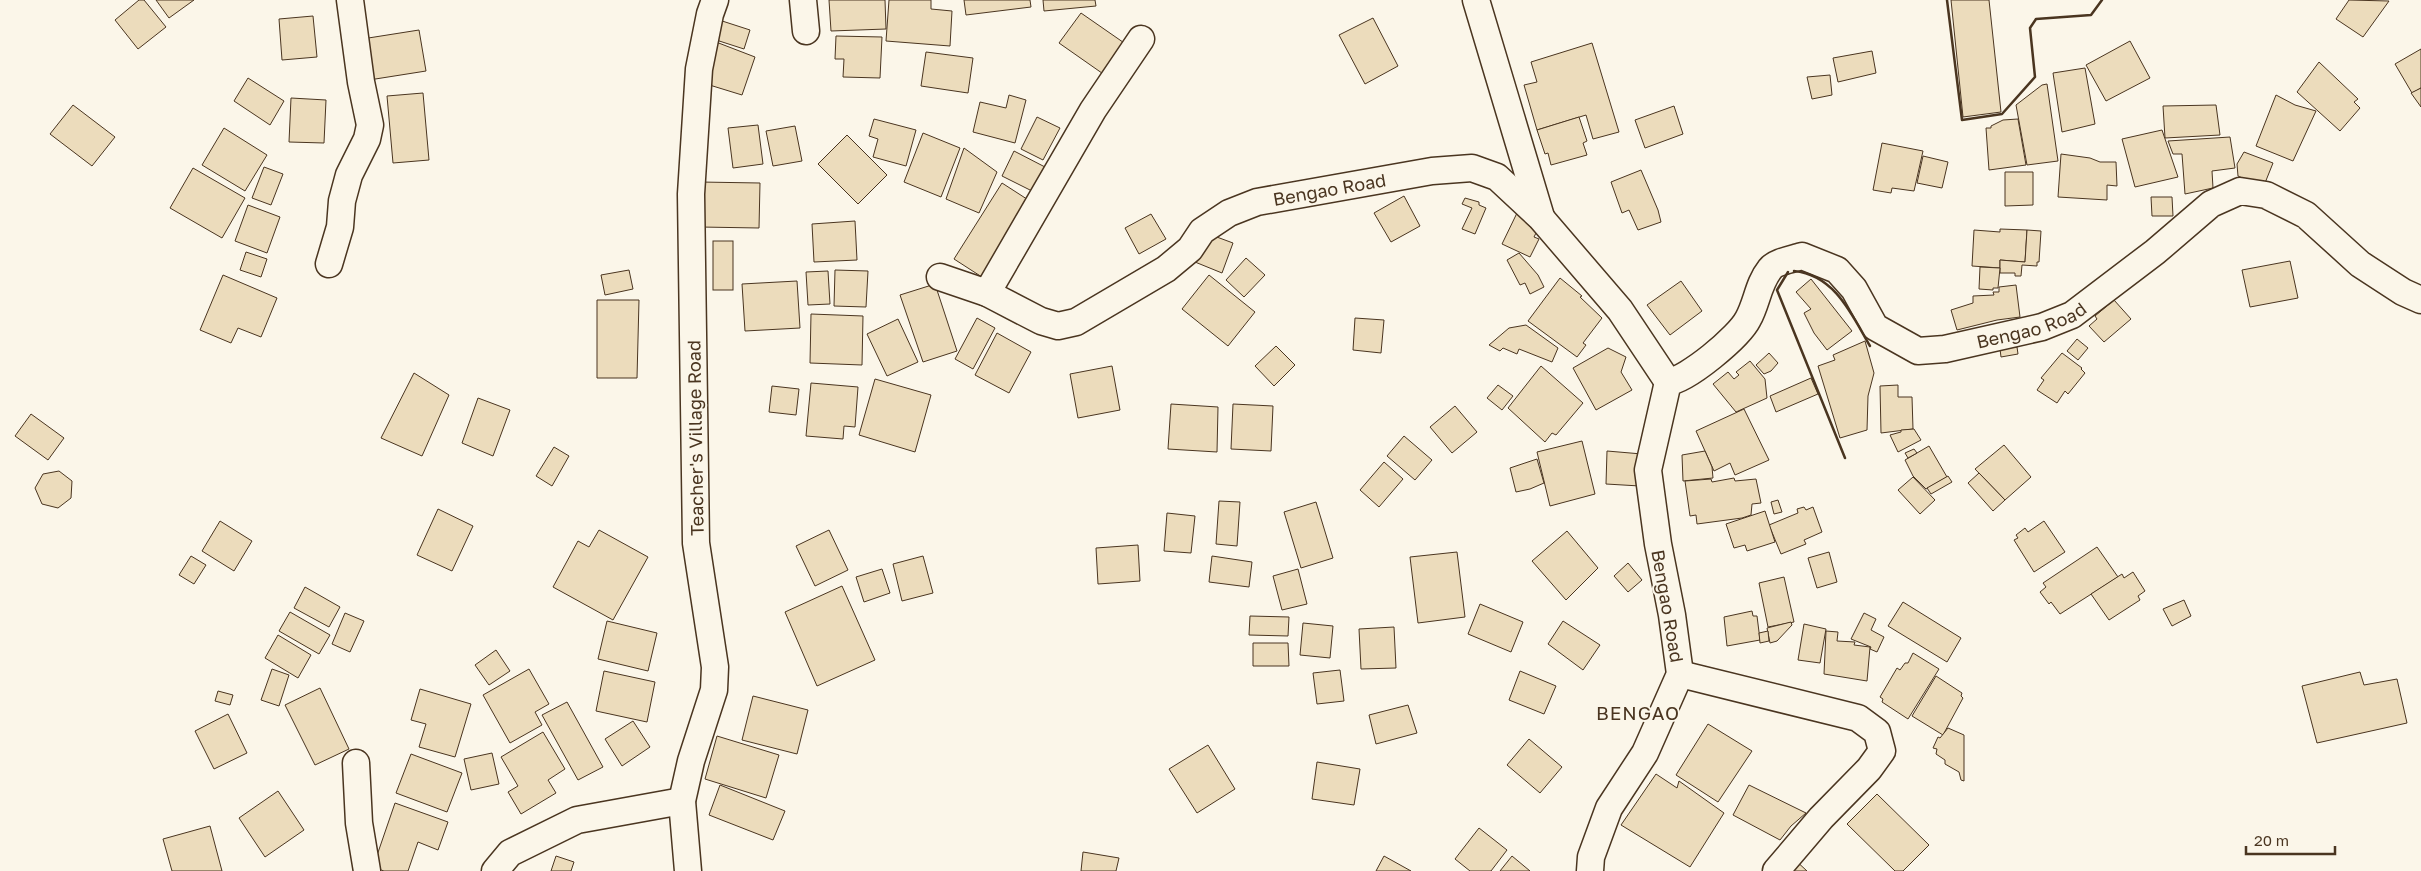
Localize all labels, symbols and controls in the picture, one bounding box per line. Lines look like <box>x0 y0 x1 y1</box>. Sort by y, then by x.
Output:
street label: Bengao Road <box>1271 168 1388 210</box>
street label: Bengao Road <box>1974 297 2091 353</box>
street label: Teacher's Village Road <box>682 340 708 536</box>
street label: Bengao Road <box>1647 548 1689 664</box>
district label: BENGAO <box>1596 701 1680 724</box>
scale bar <box>2246 824 2335 856</box>
text: 20 m <box>2254 831 2289 849</box>

